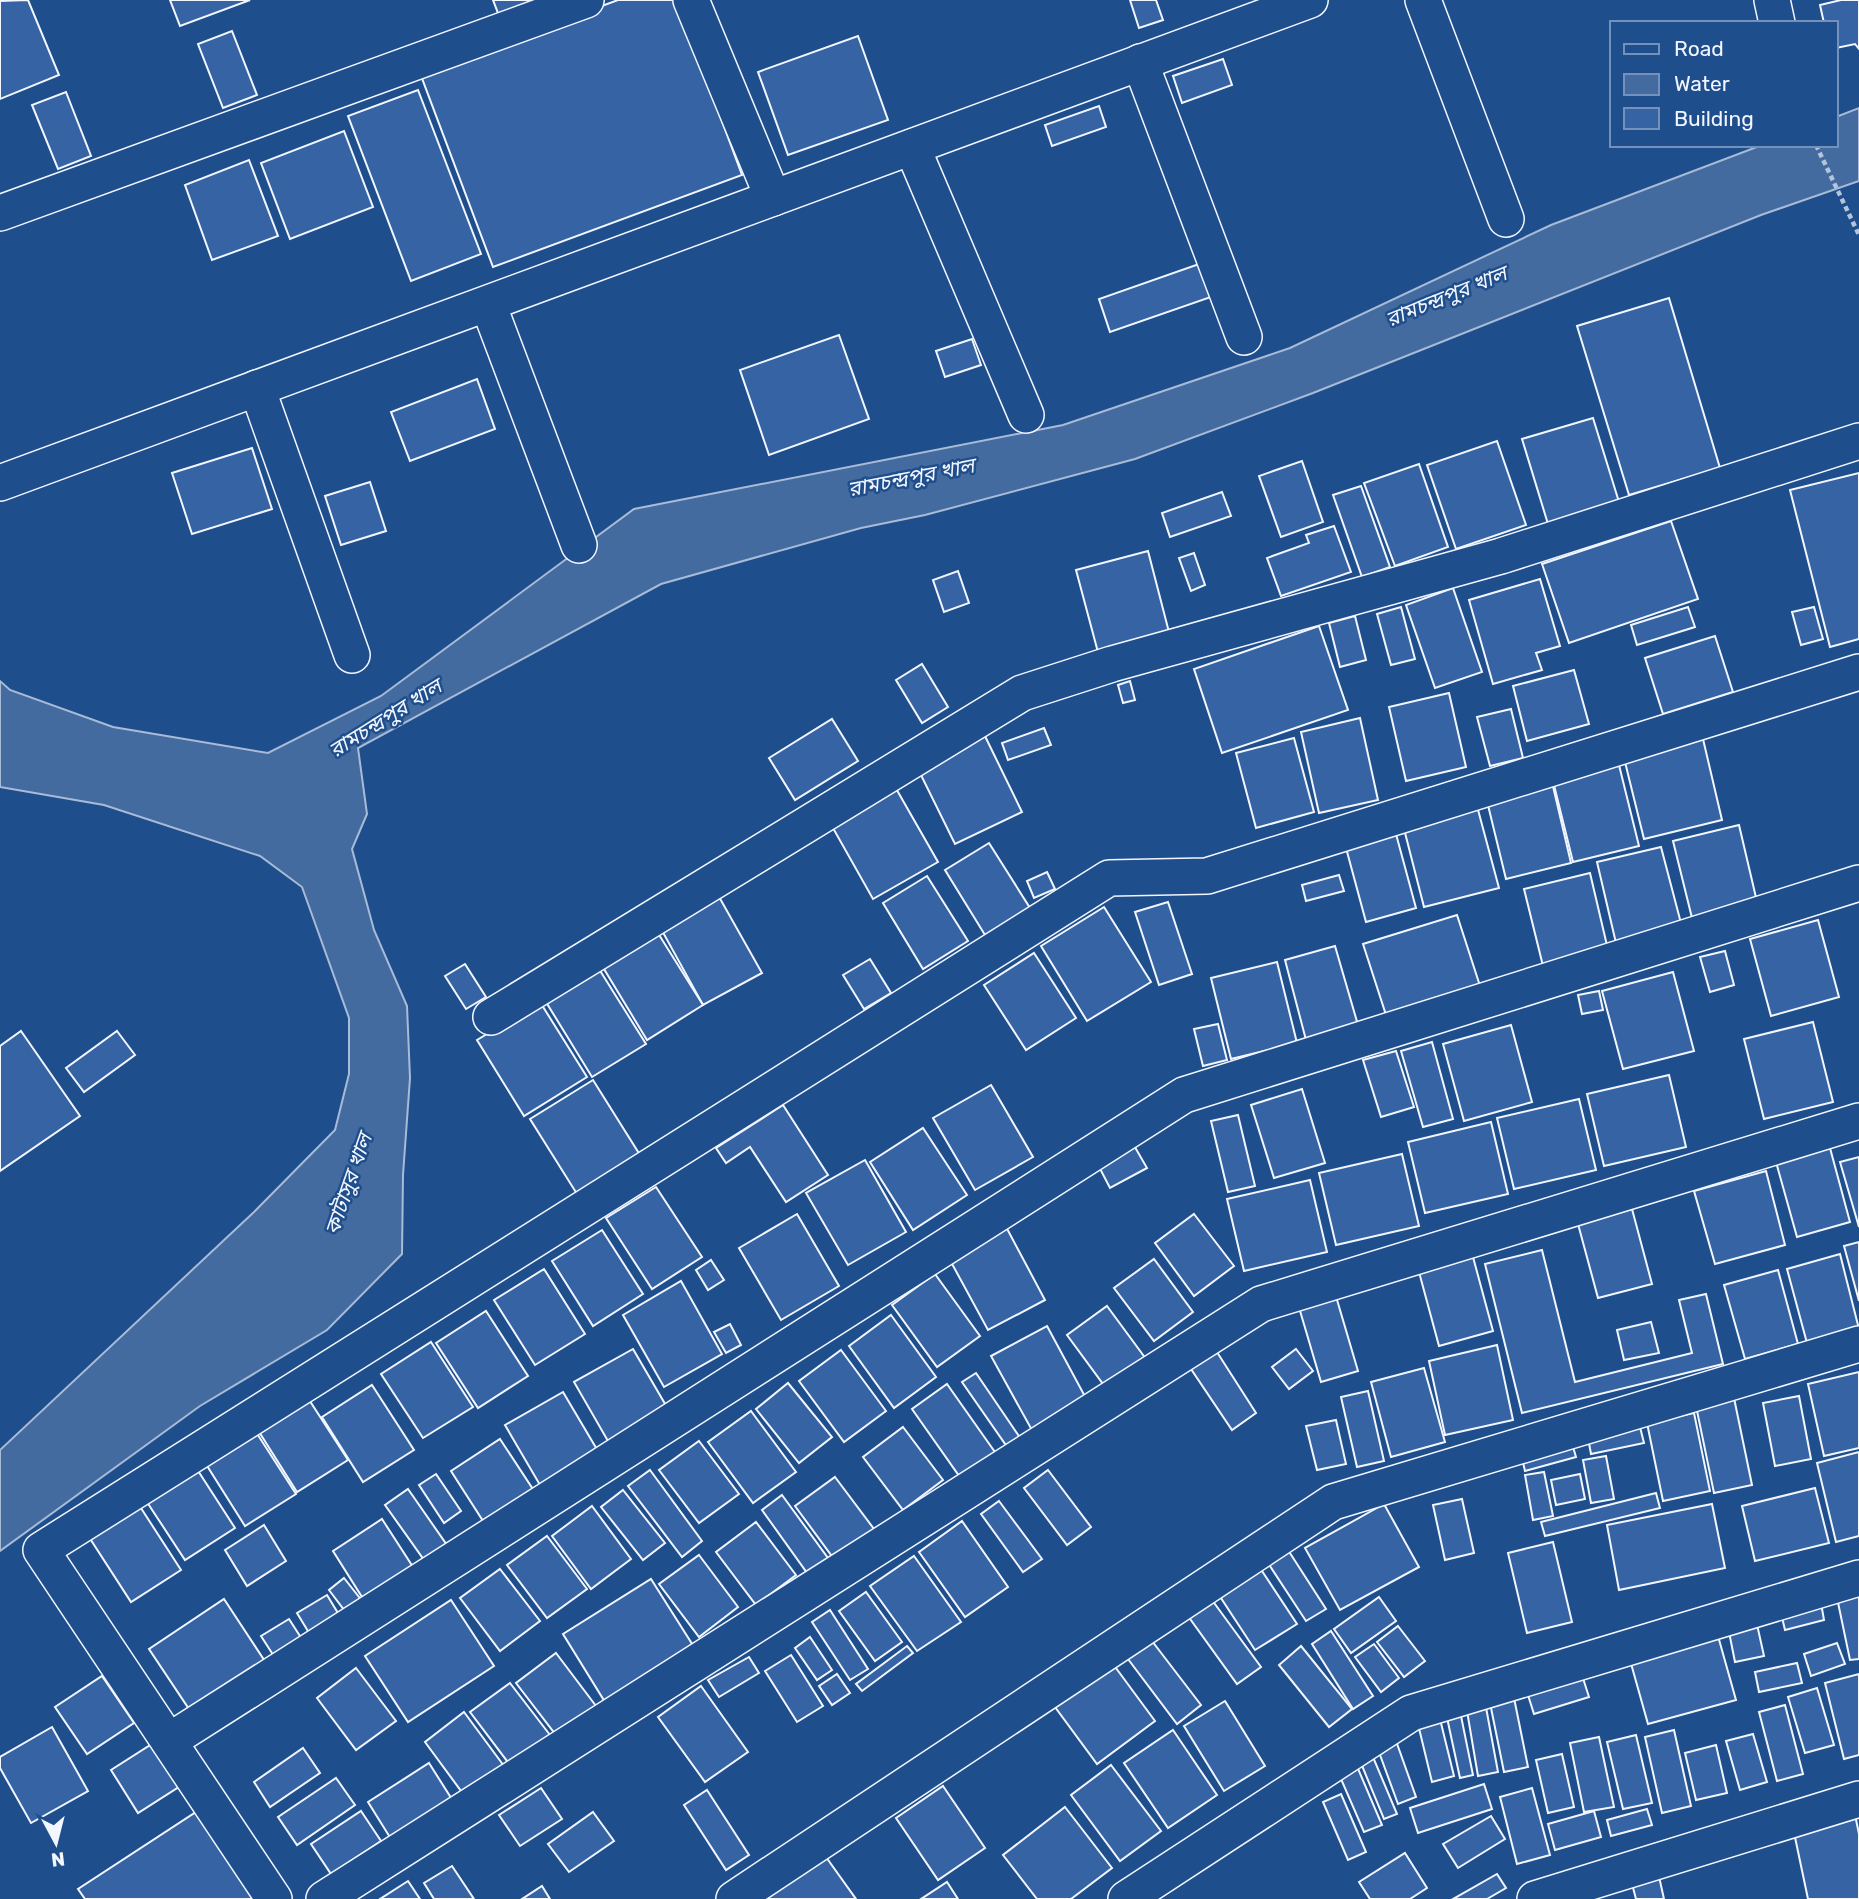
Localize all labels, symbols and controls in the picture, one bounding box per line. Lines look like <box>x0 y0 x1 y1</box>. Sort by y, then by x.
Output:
legend <box>1610 21 1838 147</box>
text: Road <box>1674 36 1724 61</box>
text: Water <box>1674 71 1730 96</box>
text: Building <box>1674 106 1754 131</box>
water label: রামচন্দ্রপুর খাল <box>1382 259 1513 332</box>
water label: রামচন্দ্রপুর খাল <box>846 452 980 501</box>
water label: রামচন্দ্রপুর খাল <box>324 672 449 763</box>
water label: কাটাসুর খাল <box>319 1127 378 1238</box>
north arrow <box>21 1808 91 1878</box>
text: N <box>50 1847 66 1872</box>

